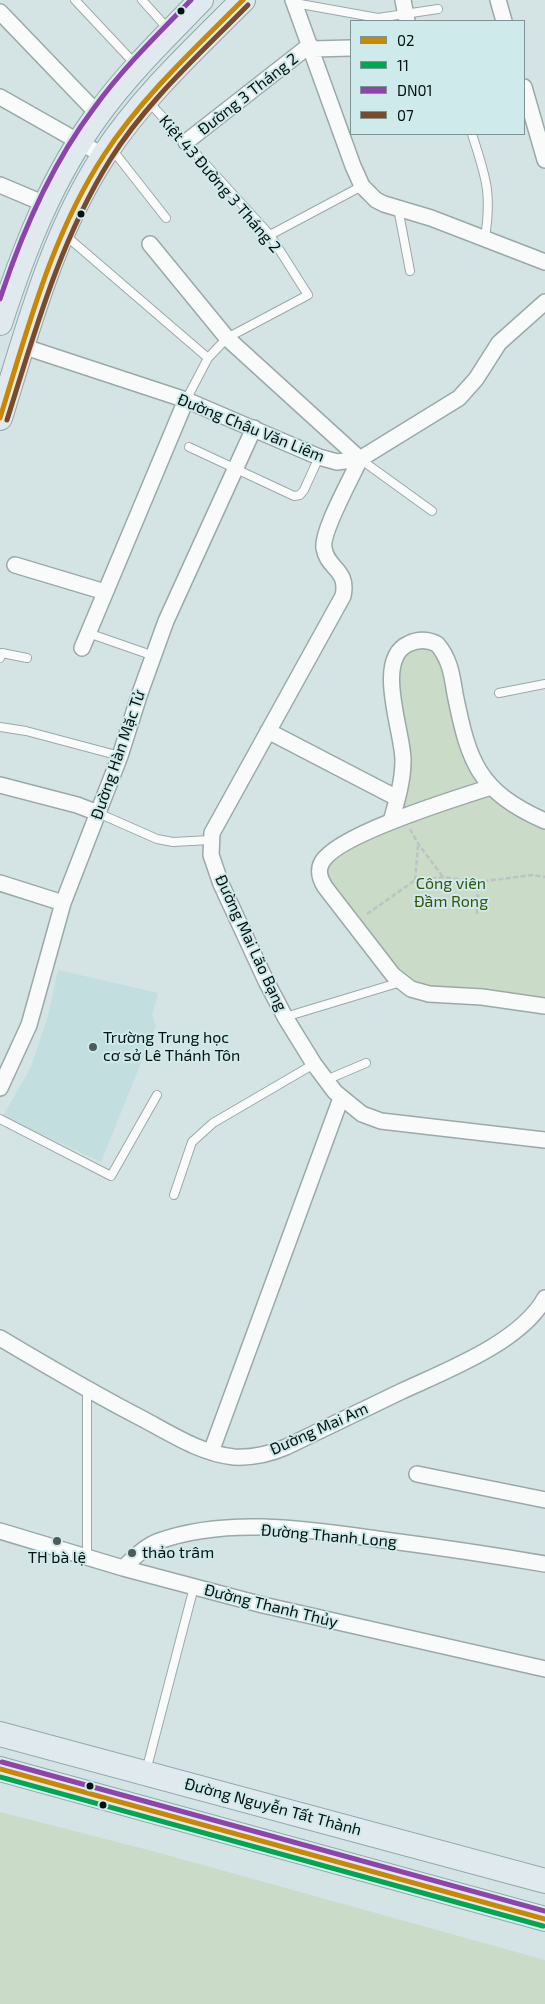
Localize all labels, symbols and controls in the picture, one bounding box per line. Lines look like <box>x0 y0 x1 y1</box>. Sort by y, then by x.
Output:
unlabelled marker <box>176 6 186 16</box>
legend <box>350 20 525 135</box>
text: 02 <box>397 31 414 49</box>
street label: Đường 3 Tháng 2 <box>194 49 302 139</box>
text: 11 <box>397 56 409 74</box>
text: DN01 <box>397 81 433 99</box>
text: 07 <box>397 106 414 124</box>
street label: Kiệt 43 Đường 3 Tháng 2 <box>155 111 285 257</box>
unlabelled marker <box>76 209 86 219</box>
street label: Đường Châu Văn Liêm <box>175 390 327 466</box>
street label: Đường Hàn Mặc Tử <box>87 688 149 822</box>
street label: Đường Mai Lão Bạng <box>211 872 291 1014</box>
park label: Công viên Đầm Rong <box>414 874 488 912</box>
place label: Trường Trung học cơ sở Lê Thánh Tôn <box>103 1028 240 1066</box>
marker: Trường Trung học cơ sở Lê Thánh Tôn <box>87 1041 99 1053</box>
street label: Đường Mai Am <box>267 1399 371 1459</box>
street label: Đường Thanh Long <box>260 1520 398 1552</box>
marker: TH bà lệ <box>51 1535 63 1547</box>
place label: thảo trâm <box>142 1543 214 1563</box>
marker: thảo trâm <box>126 1547 138 1559</box>
place label: TH bà lệ <box>28 1548 86 1568</box>
street label: Đường Thanh Thủy <box>202 1580 340 1632</box>
street label: Đường Nguyễn Tất Thành <box>182 1774 364 1840</box>
unlabelled marker <box>85 1781 95 1791</box>
unlabelled marker <box>98 1800 108 1810</box>

